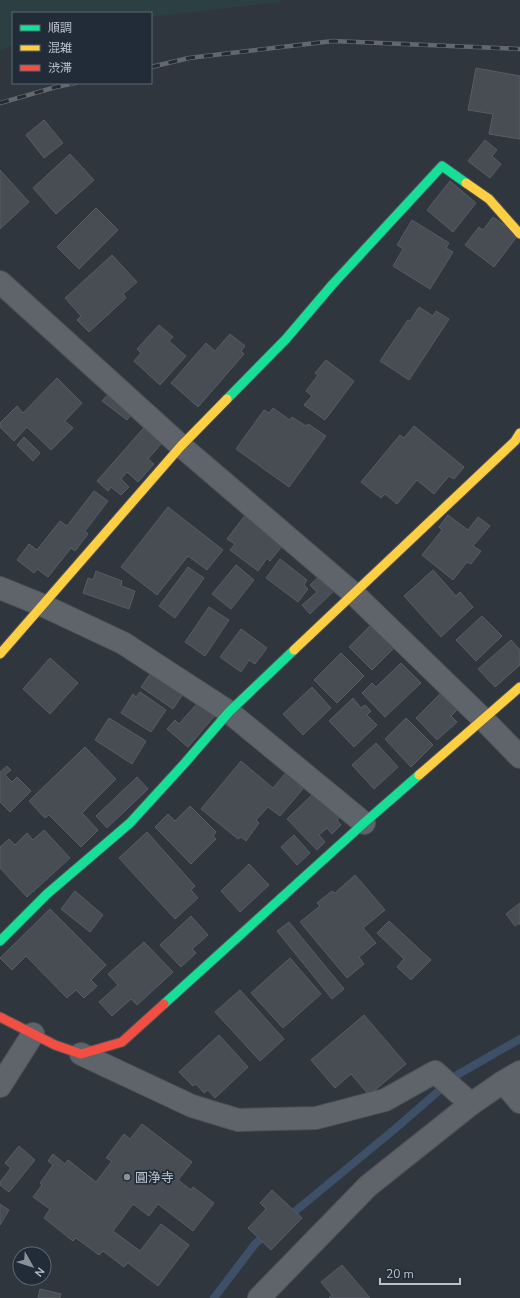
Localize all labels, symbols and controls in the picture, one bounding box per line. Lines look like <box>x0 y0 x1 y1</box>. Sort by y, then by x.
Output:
legend <box>12 12 152 84</box>
text: 順調 <box>48 20 72 36</box>
text: 混雑 <box>48 40 72 56</box>
text: 渋滞 <box>48 60 72 76</box>
place label: 圓浄寺 <box>135 1169 174 1187</box>
marker: 圓浄寺 <box>122 1172 132 1182</box>
north arrow <box>12 1246 52 1286</box>
scale bar <box>380 1260 460 1286</box>
text: N <box>31 1264 48 1280</box>
text: 20 m <box>386 1266 414 1282</box>

